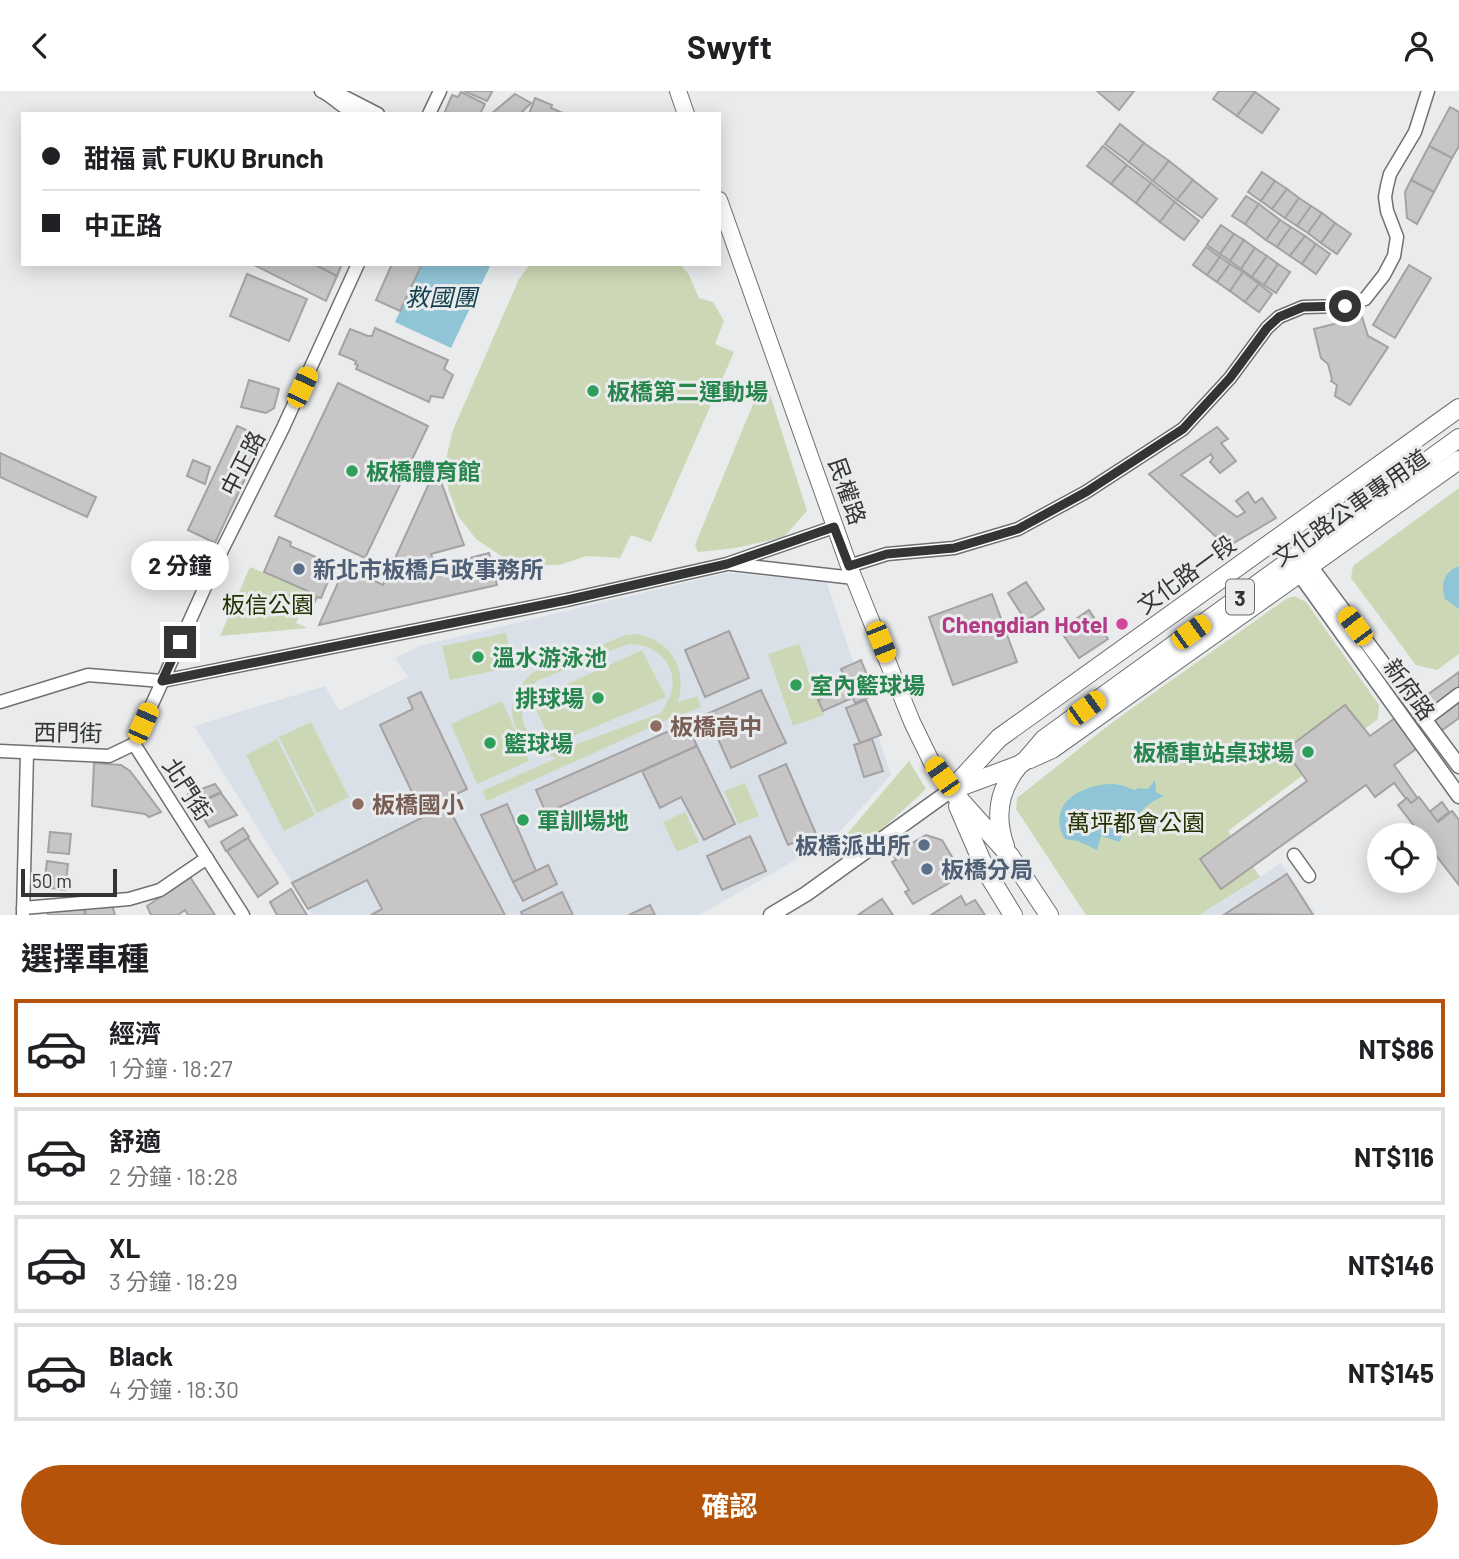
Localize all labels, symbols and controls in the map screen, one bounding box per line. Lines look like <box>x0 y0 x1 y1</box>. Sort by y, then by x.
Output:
icon: back <box>21 27 59 65</box>
text: Swyft <box>687 27 772 65</box>
icon: person <box>1400 27 1438 65</box>
text: 甜福 貳 FUKU Brunch <box>84 142 324 173</box>
text: 中正路 <box>84 209 162 240</box>
water label: 救國團 <box>405 282 480 311</box>
route start <box>1329 290 1361 322</box>
car <box>284 364 321 410</box>
place label: 板橋第二運動場 <box>607 377 768 405</box>
marker: 板橋第二運動場 <box>585 383 601 399</box>
street label: 中正路 <box>214 426 270 500</box>
street label: 文化路公車專用道 <box>1267 443 1433 571</box>
street label: 民權路 <box>824 454 872 528</box>
place label: 板橋體育館 <box>366 457 481 485</box>
marker: 板橋體育館 <box>344 463 360 479</box>
street label: 文化路一段 <box>1131 529 1241 619</box>
callout: 2 分鐘 <box>131 540 229 589</box>
text: 2 分鐘 <box>148 551 212 579</box>
place label: 新北市板橋戶政事務所 <box>313 555 543 583</box>
marker: 新北市板橋戶政事務所 <box>291 561 307 577</box>
road number: 3 <box>1226 580 1254 615</box>
park label: 板信公園 <box>222 590 314 618</box>
car <box>1334 603 1377 649</box>
place label: Chengdian Hotel <box>942 610 1108 638</box>
car <box>1168 611 1215 653</box>
marker: Chengdian Hotel <box>1114 616 1130 632</box>
car <box>864 619 899 665</box>
route end <box>164 626 196 658</box>
place label: 溫水游泳池 <box>492 643 607 671</box>
marker: 溫水游泳池 <box>470 649 486 665</box>
street label: 新府路 <box>1378 653 1442 725</box>
place label: 室內籃球場 <box>810 671 925 699</box>
marker: 室內籃球場 <box>788 677 804 693</box>
place label: 排球場 <box>515 684 584 712</box>
car <box>1063 687 1110 729</box>
marker: 排球場 <box>590 690 606 706</box>
car <box>125 700 162 746</box>
place label: 板橋高中 <box>670 712 762 740</box>
street label: 西門街 <box>33 717 103 747</box>
marker: 板橋高中 <box>648 718 664 734</box>
place label: 籃球場 <box>504 729 573 757</box>
marker: 籃球場 <box>482 735 498 751</box>
place label: 板橋車站桌球場 <box>1133 738 1294 766</box>
marker: 板橋車站桌球場 <box>1300 744 1316 760</box>
street label: 北門街 <box>157 752 219 826</box>
car <box>922 753 963 799</box>
place label: 板橋國小 <box>372 790 464 818</box>
marker: 板橋國小 <box>350 796 366 812</box>
place label: 軍訓場地 <box>537 806 629 834</box>
park label: 萬坪都會公園 <box>1067 808 1205 836</box>
marker: 軍訓場地 <box>515 812 531 828</box>
map controls <box>1367 823 1437 893</box>
button: locate <box>1367 823 1437 893</box>
place label: 板橋派出所 <box>795 831 910 859</box>
marker: 板橋派出所 <box>916 837 932 853</box>
place label: 板橋分局 <box>941 855 1033 883</box>
marker: 板橋分局 <box>919 861 935 877</box>
scale bar <box>21 866 117 898</box>
text: 50 m <box>32 869 72 892</box>
text: 選擇車種 <box>21 938 149 976</box>
icon: car <box>25 1017 88 1080</box>
text: 經濟 <box>109 1017 161 1048</box>
text: NT$86 <box>1359 1033 1434 1064</box>
text: 1 分鐘 · 18:27 <box>109 1054 233 1082</box>
icon: car <box>25 1125 88 1188</box>
text: 舒適 <box>109 1125 161 1156</box>
text: NT$116 <box>1354 1141 1434 1172</box>
text: 2 分鐘 · 18:28 <box>109 1162 238 1190</box>
text: XL <box>109 1232 140 1263</box>
icon: car <box>25 1233 88 1296</box>
text: NT$146 <box>1348 1249 1434 1280</box>
text: 3 分鐘 · 18:29 <box>109 1267 238 1295</box>
text: Black <box>109 1340 173 1371</box>
icon: car <box>25 1341 88 1404</box>
text: NT$145 <box>1348 1357 1434 1388</box>
text: 4 分鐘 · 18:30 <box>109 1375 239 1403</box>
button: 確認 <box>21 1465 1438 1545</box>

